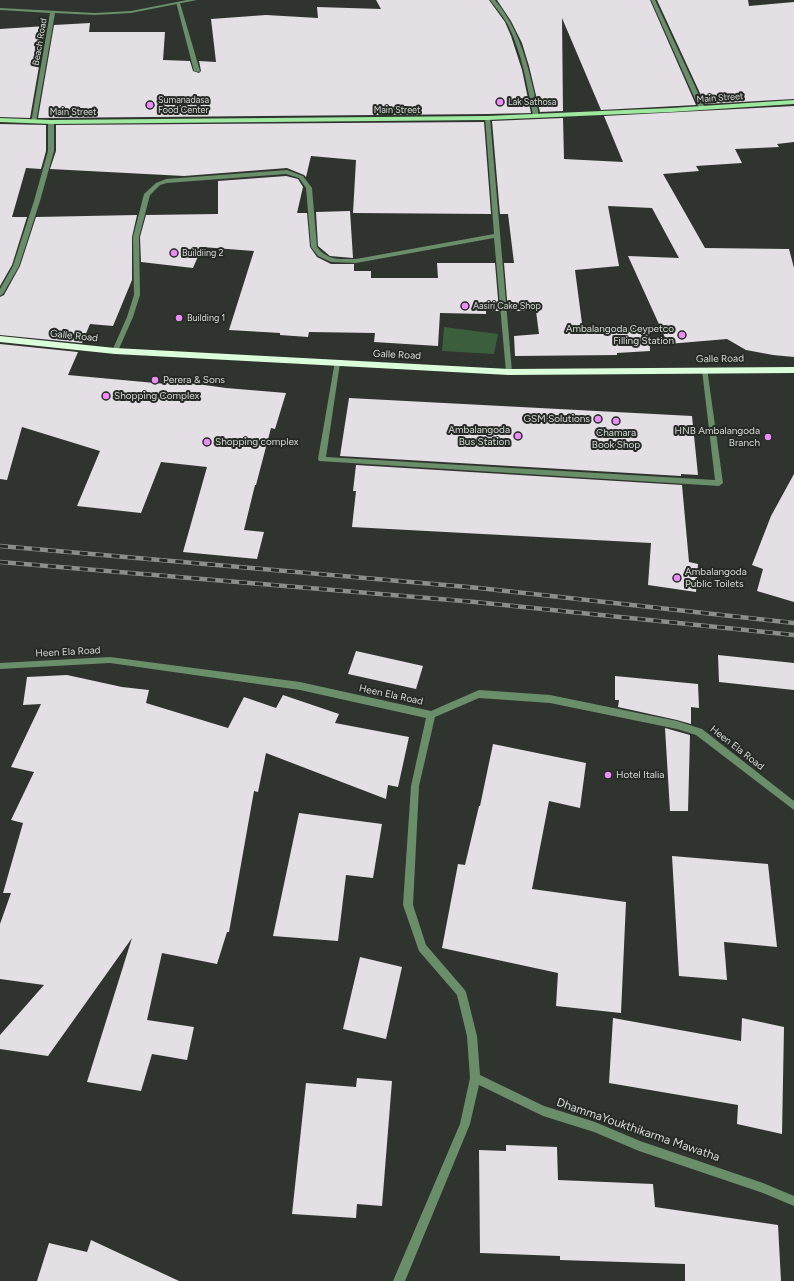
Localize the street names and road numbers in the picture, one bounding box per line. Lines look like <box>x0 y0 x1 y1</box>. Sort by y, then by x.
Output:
street label: Beach Road <box>31 18 49 66</box>
street label: Main Street <box>696 91 744 105</box>
street label: Main Street <box>374 105 420 115</box>
street label: Main Street <box>50 107 96 117</box>
street label: Galle Road <box>49 328 99 344</box>
street label: Galle Road <box>373 348 421 362</box>
street label: Galle Road <box>696 353 744 365</box>
street label: Heen Ela Road <box>35 644 101 660</box>
street label: Heen Ela Road <box>358 682 424 708</box>
street label: Heen Ela Road <box>708 723 766 773</box>
street label: DhammaYoukthikarma Mawatha <box>554 1095 722 1165</box>

